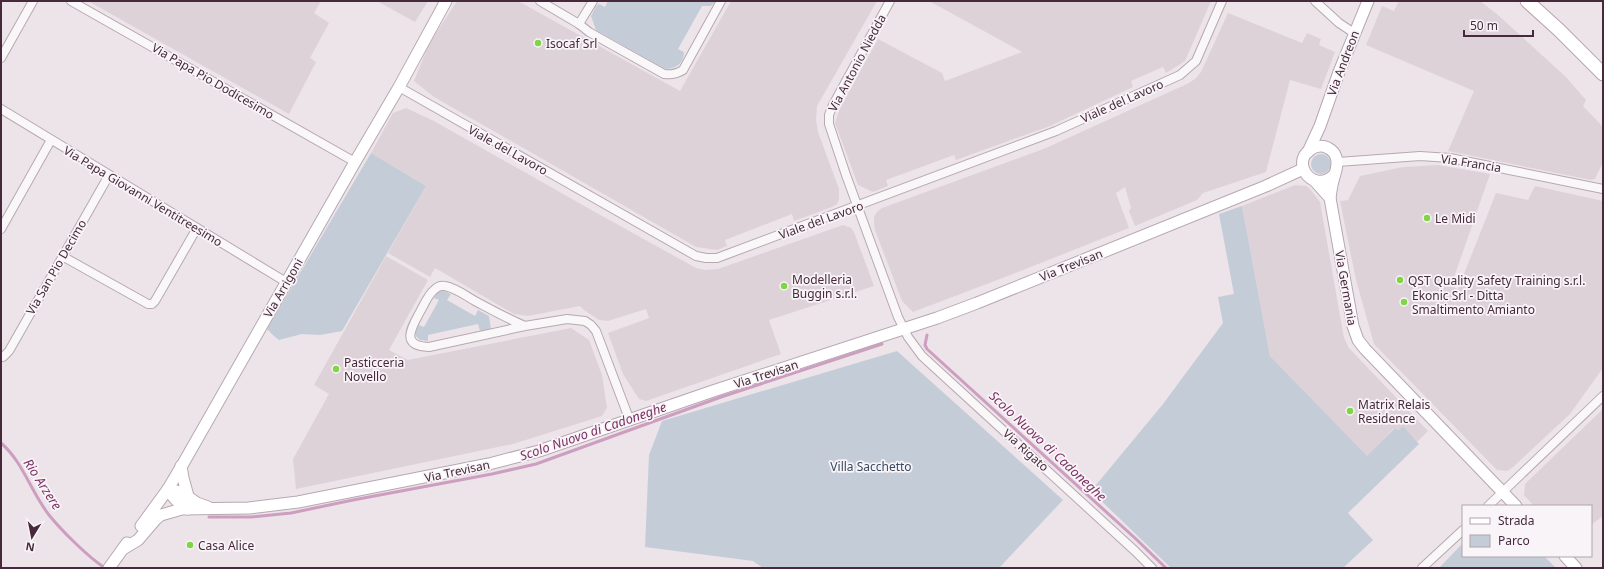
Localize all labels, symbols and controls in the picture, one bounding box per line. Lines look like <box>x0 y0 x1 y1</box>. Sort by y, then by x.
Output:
street label: Via Antonio Niedda <box>824 11 890 115</box>
scale bar <box>1464 12 1533 38</box>
text: 50 m <box>1470 17 1498 34</box>
street label: Via Andreon <box>1323 28 1363 98</box>
place label: Isocaf Srl <box>546 35 597 52</box>
marker: Isocaf Srl <box>533 38 543 48</box>
street label: Via Papa Pio Dodicesimo <box>149 39 277 123</box>
street label: Viale del Lavoro <box>1078 75 1166 127</box>
street label: Viale del Lavoro <box>465 121 551 179</box>
street label: Via Papa Giovanni Ventitreesimo <box>60 142 226 250</box>
street label: Via Francia <box>1440 150 1502 176</box>
street label: Viale del Lavoro <box>776 197 866 243</box>
place label: Le Midi <box>1435 210 1476 227</box>
marker: Le Midi <box>1422 213 1432 223</box>
street label: Via San Pio Decimo <box>22 216 90 318</box>
street label: Via Trevisan <box>1037 245 1105 285</box>
street label: Via Germania <box>1331 249 1361 327</box>
street label: Via Arrigoni <box>259 255 307 321</box>
place label: Modelleria Buggin s.r.l. <box>792 271 857 302</box>
place label: QST Quality Safety Training s.r.l. <box>1408 272 1585 289</box>
marker: QST Quality Safety Training s.r.l. <box>1395 275 1405 285</box>
marker: Modelleria Buggin s.r.l. <box>779 281 789 291</box>
place label: Ekonic Srl - Ditta Smaltimento Amianto <box>1412 287 1535 318</box>
marker: Ekonic Srl - Ditta Smaltimento Amianto <box>1399 297 1409 307</box>
place label: Pasticceria Novello <box>344 354 404 385</box>
street label: Via Trevisan <box>732 356 800 392</box>
marker: Pasticceria Novello <box>331 364 341 374</box>
water label: Scolo Nuovo di Cadoneghe <box>986 387 1111 505</box>
place label: Matrix Relais Residence <box>1358 396 1431 427</box>
water label: Scolo Nuovo di Cadoneghe <box>517 397 669 465</box>
marker: Matrix Relais Residence <box>1345 406 1355 416</box>
street label: Via Rigato <box>999 425 1053 475</box>
water label: Rio Arzere <box>20 455 67 514</box>
street label: Via Trevisan <box>423 456 491 486</box>
park label: Villa Sacchetto <box>830 458 912 475</box>
legend <box>1462 505 1592 557</box>
text: Strada <box>1498 512 1534 529</box>
north arrow <box>12 517 52 557</box>
text: Parco <box>1498 532 1530 549</box>
place label: Casa Alice <box>198 537 255 554</box>
text: N <box>24 539 36 556</box>
marker: Casa Alice <box>185 540 195 550</box>

